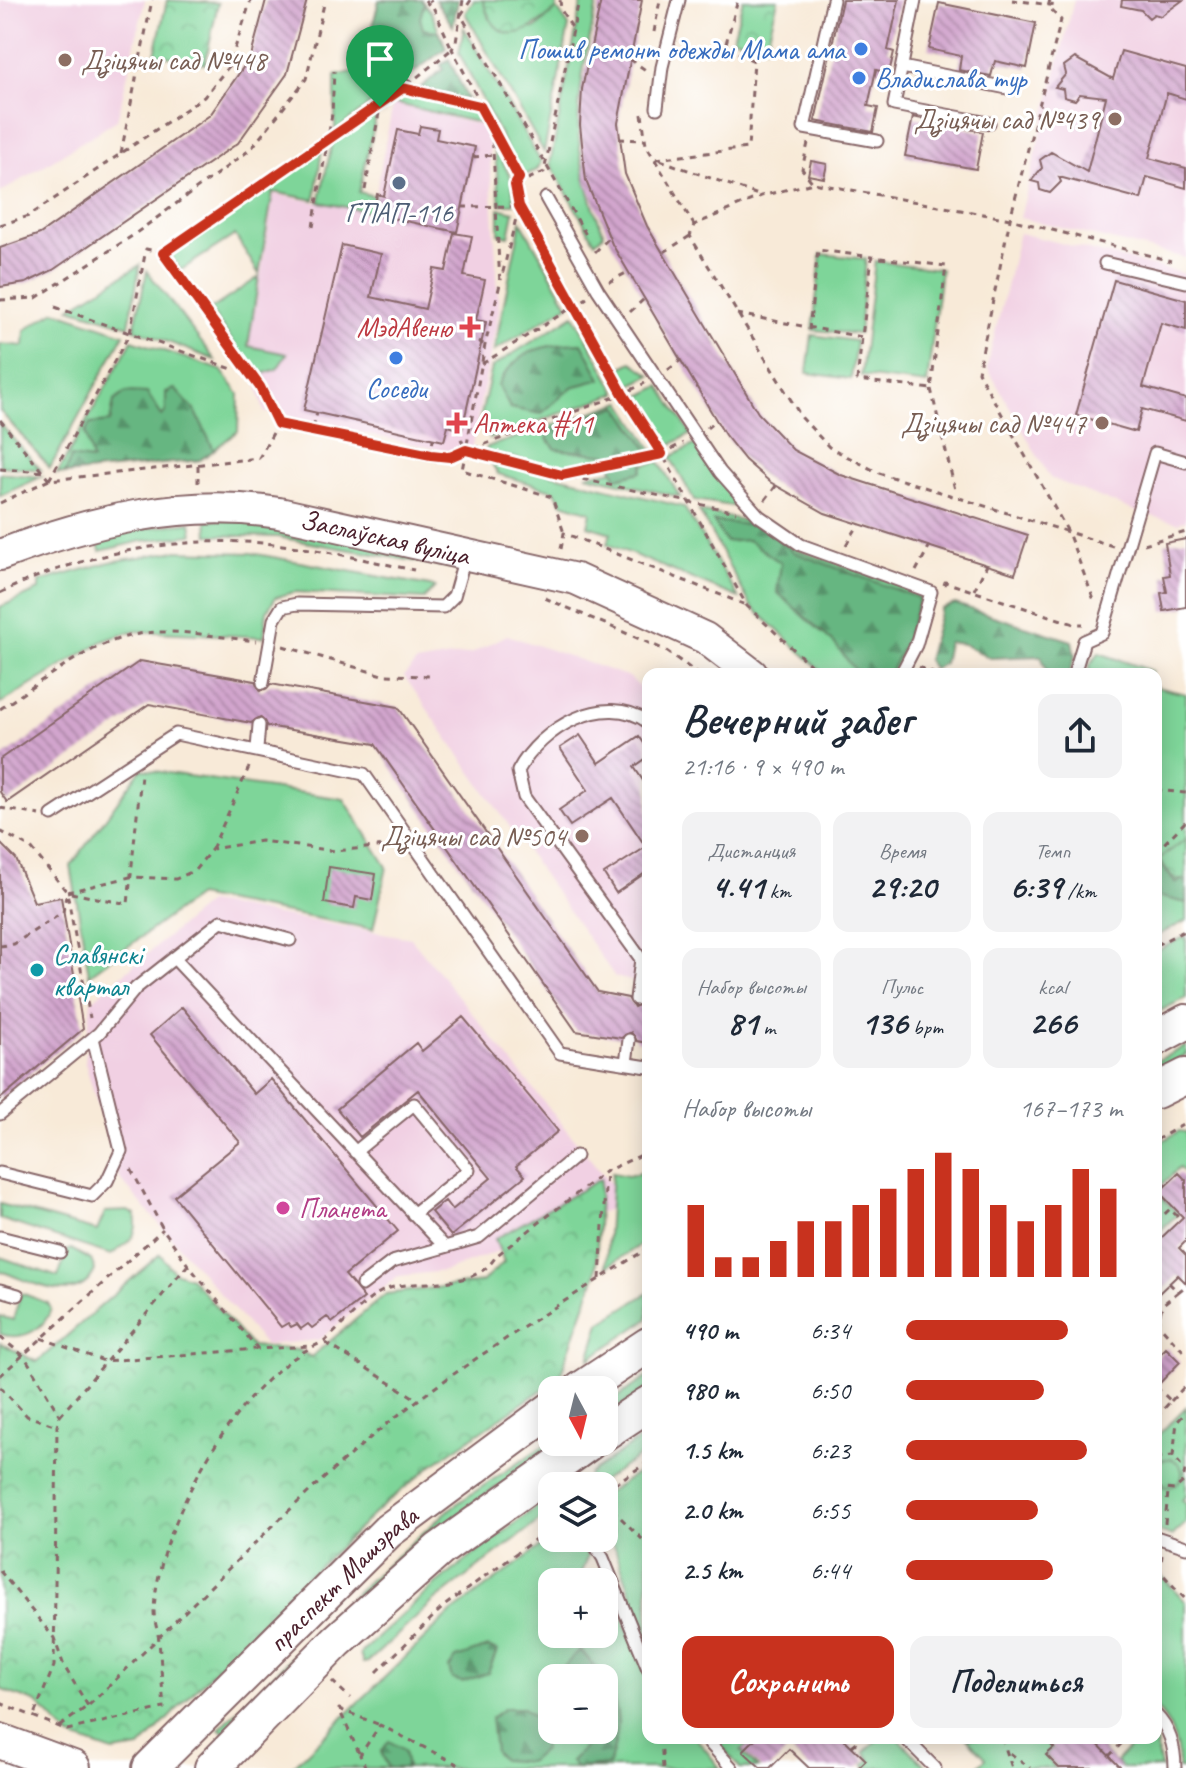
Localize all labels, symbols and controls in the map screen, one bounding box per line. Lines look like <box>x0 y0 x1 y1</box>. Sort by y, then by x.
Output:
pin <box>346 25 414 107</box>
place label: Пошив ремонт одежды Мама ама <box>518 32 847 67</box>
icon: arrive <box>358 37 402 81</box>
marker: Пошив ремонт одежды Мама ама <box>852 40 870 58</box>
place label: Дзіцячы сад №448 <box>81 43 269 79</box>
marker: Дзіцячы сад №448 <box>56 51 74 69</box>
place label: Владислава тур <box>875 61 1028 96</box>
marker: Владислава тур <box>850 69 868 87</box>
place label: Дзіцячы сад №439 <box>914 102 1101 138</box>
marker: Дзіцячы сад №439 <box>1106 110 1124 128</box>
marker: ГПАП-116 <box>390 174 408 192</box>
place label: ГПАП-116 <box>345 195 454 230</box>
place label: МэдАвеню <box>357 310 454 345</box>
marker: МэдАвеню <box>459 316 481 338</box>
marker: Соседи <box>387 349 405 367</box>
place label: Соседи <box>366 371 429 406</box>
place label: Аптека #11 <box>473 406 594 441</box>
place label: Дзіцячы сад №447 <box>901 406 1087 442</box>
marker: Аптека #11 <box>448 414 466 432</box>
marker: Дзіцячы сад №447 <box>1093 414 1111 432</box>
street label: Заслаўская вуліца <box>297 501 475 573</box>
text: Вечерний забег <box>682 692 912 747</box>
button: share <box>1038 694 1122 778</box>
text: 21:16 · 9 × 490 m <box>682 750 843 783</box>
place label: Дзіцячы сад №504 <box>381 819 568 855</box>
marker: Дзіцячы сад №504 <box>573 827 591 845</box>
text: Дистанция <box>707 837 795 865</box>
text: Время <box>879 837 925 865</box>
text: Темп <box>1035 837 1070 865</box>
text: 4.41 <box>712 865 764 908</box>
text: 29:20 <box>868 865 936 908</box>
text: 6:39 <box>1009 865 1062 908</box>
text: km <box>764 877 791 905</box>
text: /km <box>1062 877 1096 905</box>
place label: Славянскі квартал <box>53 937 146 1004</box>
marker: Славянскі квартал <box>28 961 46 979</box>
text: Набор высоты <box>697 973 806 1001</box>
text: Пульс <box>881 973 923 1001</box>
text: kcal <box>1038 973 1067 1001</box>
text: 81 <box>727 1001 758 1044</box>
text: 136 <box>861 1001 908 1044</box>
text: 266 <box>1029 1001 1076 1044</box>
text: m <box>758 1013 775 1041</box>
text: bpm <box>908 1013 943 1041</box>
text: Набор высоты <box>682 1092 811 1125</box>
text: 167–173 m <box>1019 1092 1122 1125</box>
place label: Планета <box>299 1191 388 1226</box>
marker: Планета <box>274 1199 292 1217</box>
text: 490 m <box>682 1314 738 1347</box>
text: 6:34 <box>810 1314 850 1347</box>
text: 980 m <box>682 1374 738 1407</box>
text: 6:50 <box>810 1374 850 1407</box>
north arrow <box>538 1376 618 1456</box>
map controls <box>538 1376 618 1744</box>
text: 1.5 km <box>682 1434 742 1467</box>
text: 6:23 <box>810 1434 850 1467</box>
button: layers <box>538 1472 618 1552</box>
text: 2.0 km <box>682 1494 742 1527</box>
text: 6:55 <box>810 1494 850 1527</box>
street label: праспект Машэрава <box>260 1497 426 1659</box>
text: 2.5 km <box>682 1554 742 1587</box>
text: 6:44 <box>810 1554 850 1587</box>
button: + <box>538 1568 618 1648</box>
button: Сохранить <box>682 1636 894 1728</box>
button: Поделиться <box>910 1636 1122 1728</box>
button: − <box>538 1664 618 1744</box>

